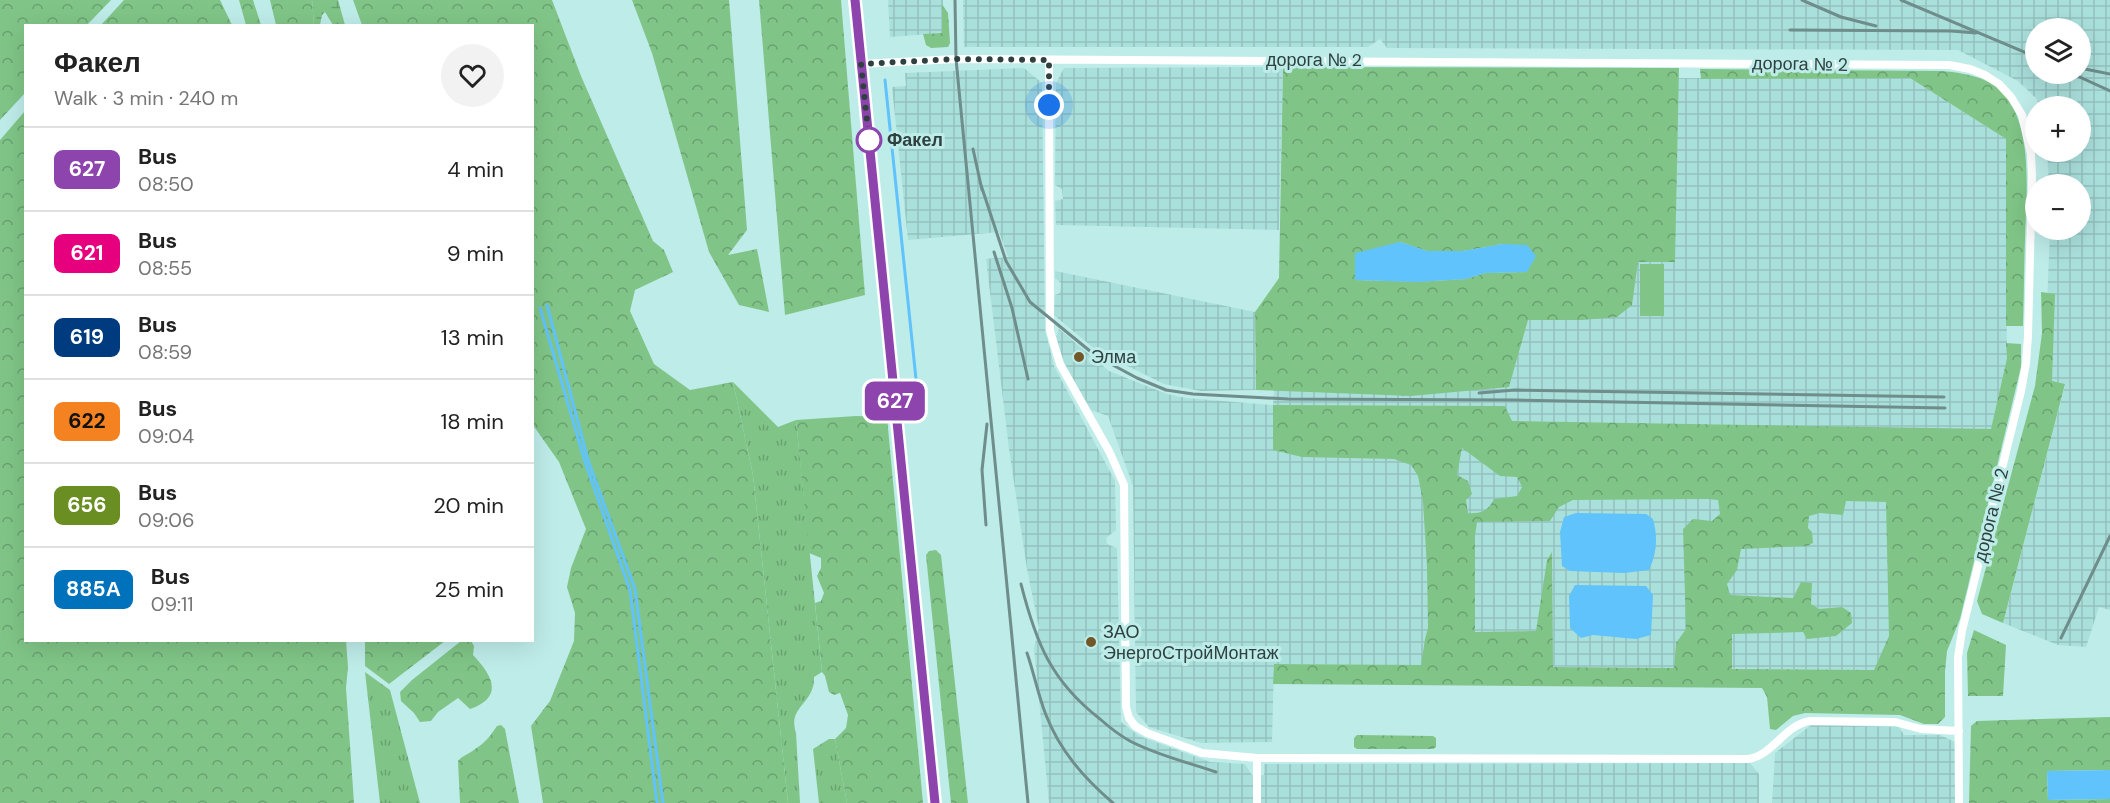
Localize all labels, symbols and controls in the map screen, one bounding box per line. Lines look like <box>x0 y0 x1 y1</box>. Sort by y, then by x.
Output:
map controls <box>2025 18 2091 240</box>
button: layers <box>2025 18 2091 84</box>
text: Факел <box>54 44 141 81</box>
button: heart <box>441 44 504 107</box>
street label: дорога № 2 <box>1266 48 1362 72</box>
street label: дорога № 2 <box>1752 51 1848 77</box>
text: Walk · 3 min · 240 m <box>54 85 238 111</box>
your location <box>1034 90 1064 120</box>
button: + <box>2025 96 2091 162</box>
marker: Факел <box>856 127 882 153</box>
place label: Факел <box>887 128 943 152</box>
text: Bus <box>138 142 177 171</box>
text: 627 <box>69 155 105 183</box>
text: 4 min <box>447 155 504 184</box>
text: 08:50 <box>138 171 194 197</box>
button: − <box>2025 174 2091 240</box>
text: Bus <box>138 226 177 255</box>
text: 621 <box>71 239 103 267</box>
text: 9 min <box>447 239 504 268</box>
text: 08:55 <box>138 255 192 281</box>
text: Bus <box>138 310 177 339</box>
text: 619 <box>70 323 104 351</box>
text: 13 min <box>441 323 504 352</box>
text: 08:59 <box>138 339 192 365</box>
place label: Элма <box>1091 345 1137 369</box>
marker: Элма <box>1072 350 1086 364</box>
line badge: 627 <box>860 382 930 420</box>
text: 627 <box>877 387 913 415</box>
text: Bus <box>138 394 177 423</box>
text: 622 <box>68 407 106 435</box>
text: 18 min <box>440 407 504 436</box>
text: 09:04 <box>138 423 194 449</box>
street label: дорога № 2 <box>1968 466 2014 564</box>
text: Bus <box>138 478 177 507</box>
text: 656 <box>67 491 107 519</box>
text: 20 min <box>433 491 504 520</box>
text: 09:06 <box>138 507 195 533</box>
text: Bus <box>151 562 190 591</box>
text: 885А <box>66 575 121 603</box>
text: 25 min <box>435 575 504 604</box>
text: 09:11 <box>151 591 194 617</box>
place label: ЗАО ЭнергоСтройМонтаж <box>1103 620 1279 665</box>
marker: ЗАО ЭнергоСтройМонтаж <box>1084 635 1098 649</box>

